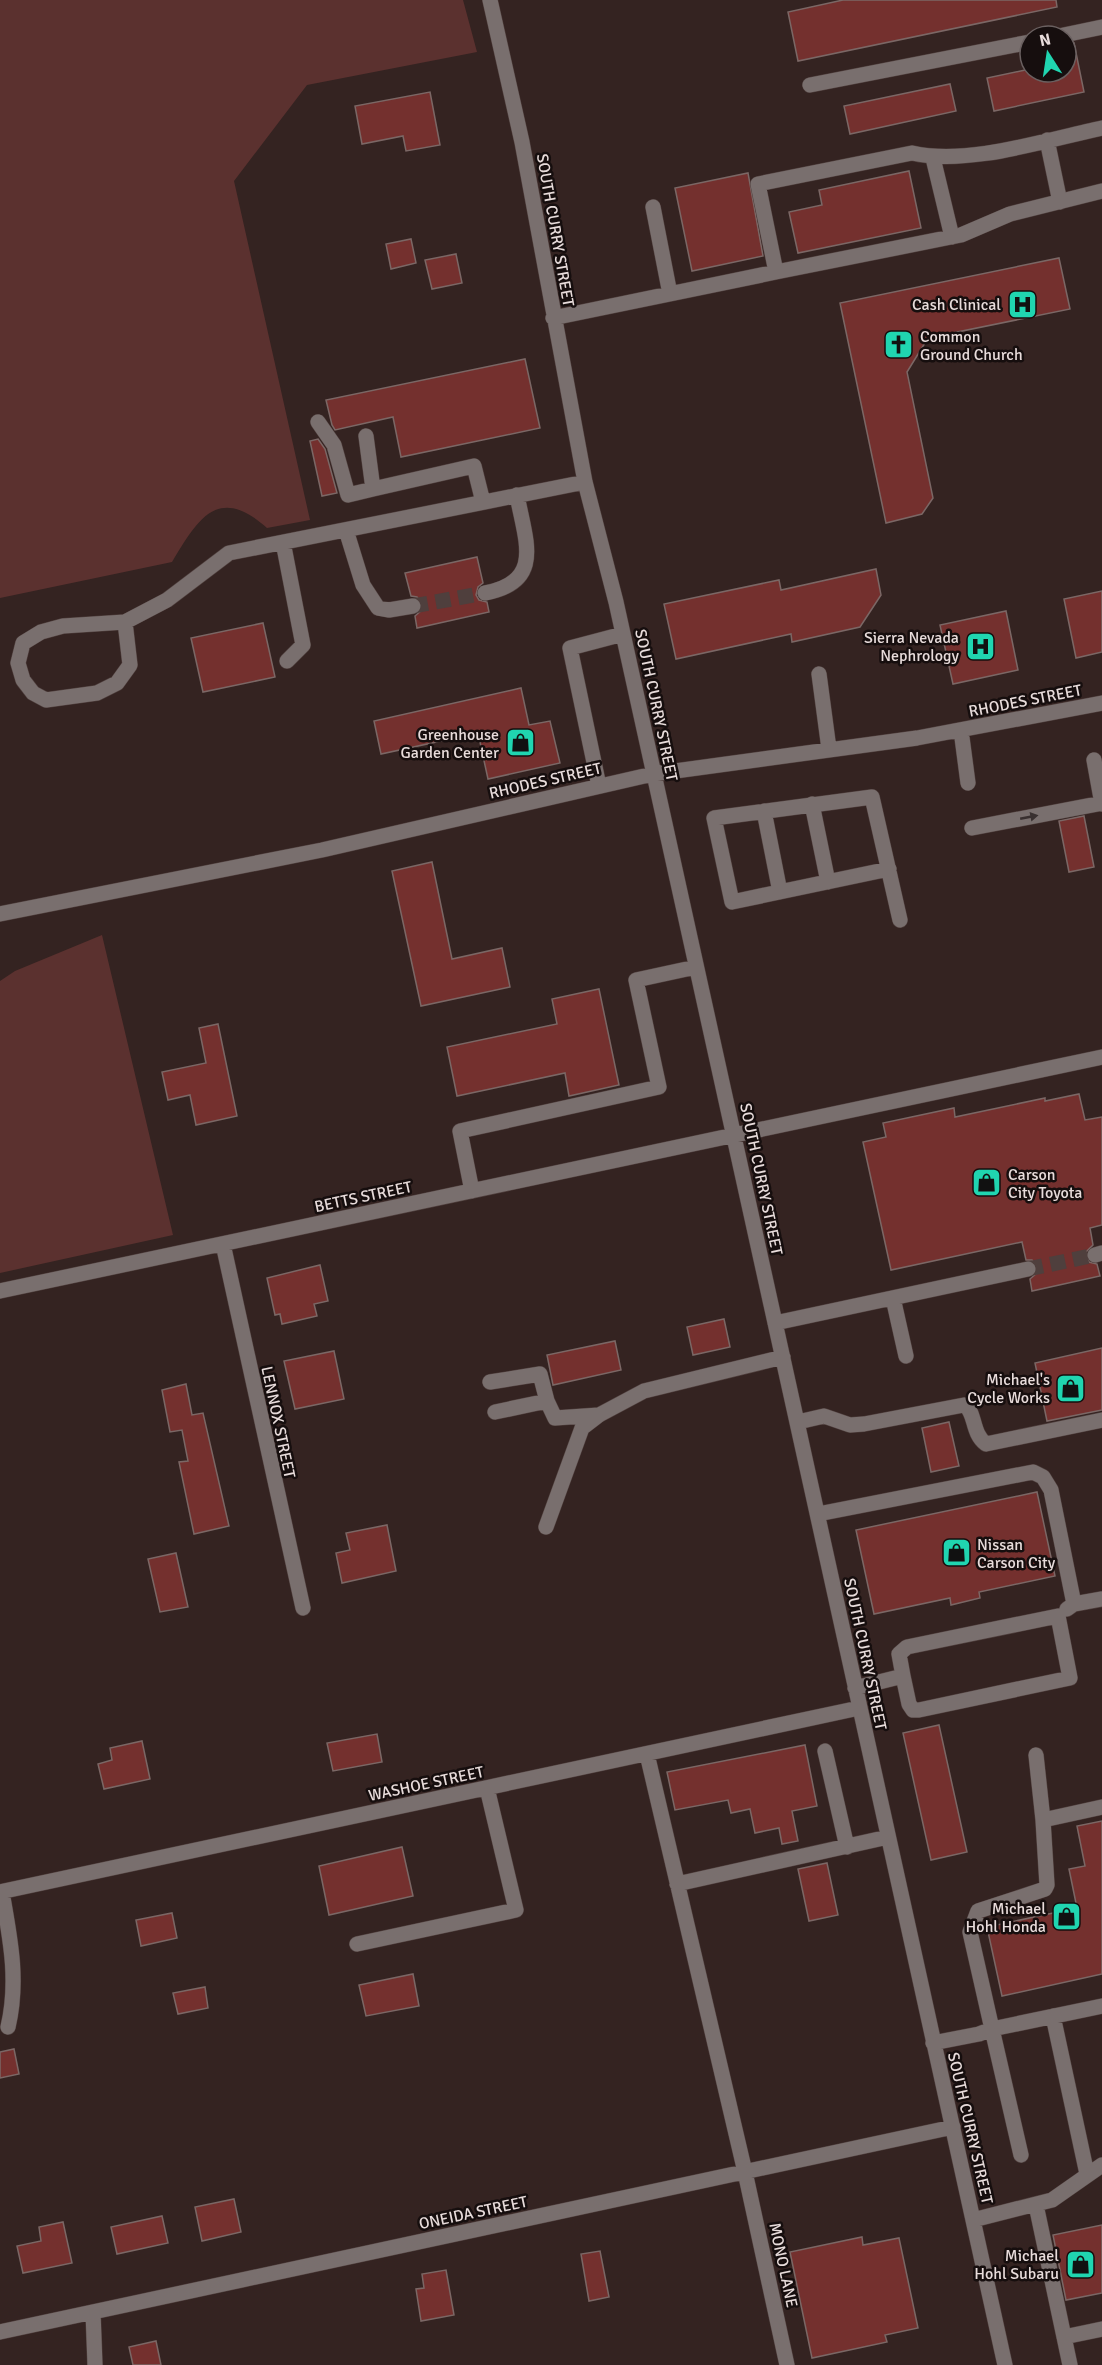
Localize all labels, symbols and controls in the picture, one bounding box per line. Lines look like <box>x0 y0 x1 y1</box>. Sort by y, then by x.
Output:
north arrow <box>1018 24 1078 84</box>
text: N <box>1038 29 1053 51</box>
street label: SOUTH CURRY STREET <box>532 152 578 308</box>
hospital icon: Cash Clinical <box>1006 288 1038 320</box>
place label: Cash Clinical <box>912 295 1001 315</box>
place label: Common Ground Church <box>920 327 1023 365</box>
church icon: Common Ground Church <box>883 329 915 361</box>
street label: SOUTH CURRY STREET <box>630 627 682 783</box>
place label: Sierra Nevada Nephrology <box>864 628 960 666</box>
hospital icon: Sierra Nevada Nephrology <box>964 630 996 662</box>
street label: RHODES STREET <box>967 680 1084 722</box>
place label: Greenhouse Garden Center <box>400 725 499 763</box>
shop icon: Greenhouse Garden Center <box>504 727 536 759</box>
street label: RHODES STREET <box>487 758 603 804</box>
one-way arrow <box>1020 812 1039 821</box>
street label: SOUTH CURRY STREET <box>735 1101 787 1257</box>
place label: Carson City Toyota <box>1008 1165 1082 1203</box>
shop icon: Carson City Toyota <box>971 1167 1003 1199</box>
street label: BETTS STREET <box>313 1177 414 1217</box>
street label: LENNOX STREET <box>256 1364 300 1480</box>
place label: Michael's Cycle Works <box>967 1370 1050 1408</box>
shop icon: Michael's Cycle Works <box>1055 1372 1087 1404</box>
place label: Nissan Carson City <box>977 1535 1056 1573</box>
shop icon: Nissan Carson City <box>940 1537 972 1569</box>
street label: SOUTH CURRY STREET <box>839 1576 891 1732</box>
street label: WASHOE STREET <box>367 1762 486 1806</box>
place label: Michael Hohl Honda <box>966 1899 1046 1937</box>
shop icon: Michael Hohl Honda <box>1051 1901 1083 1933</box>
street label: SOUTH CURRY STREET <box>943 2050 997 2206</box>
street label: ONEIDA STREET <box>417 2192 529 2234</box>
street label: MONO LANE <box>764 2221 802 2309</box>
place label: Michael Hohl Subaru <box>974 2246 1059 2284</box>
shop icon: Michael Hohl Subaru <box>1064 2248 1096 2280</box>

